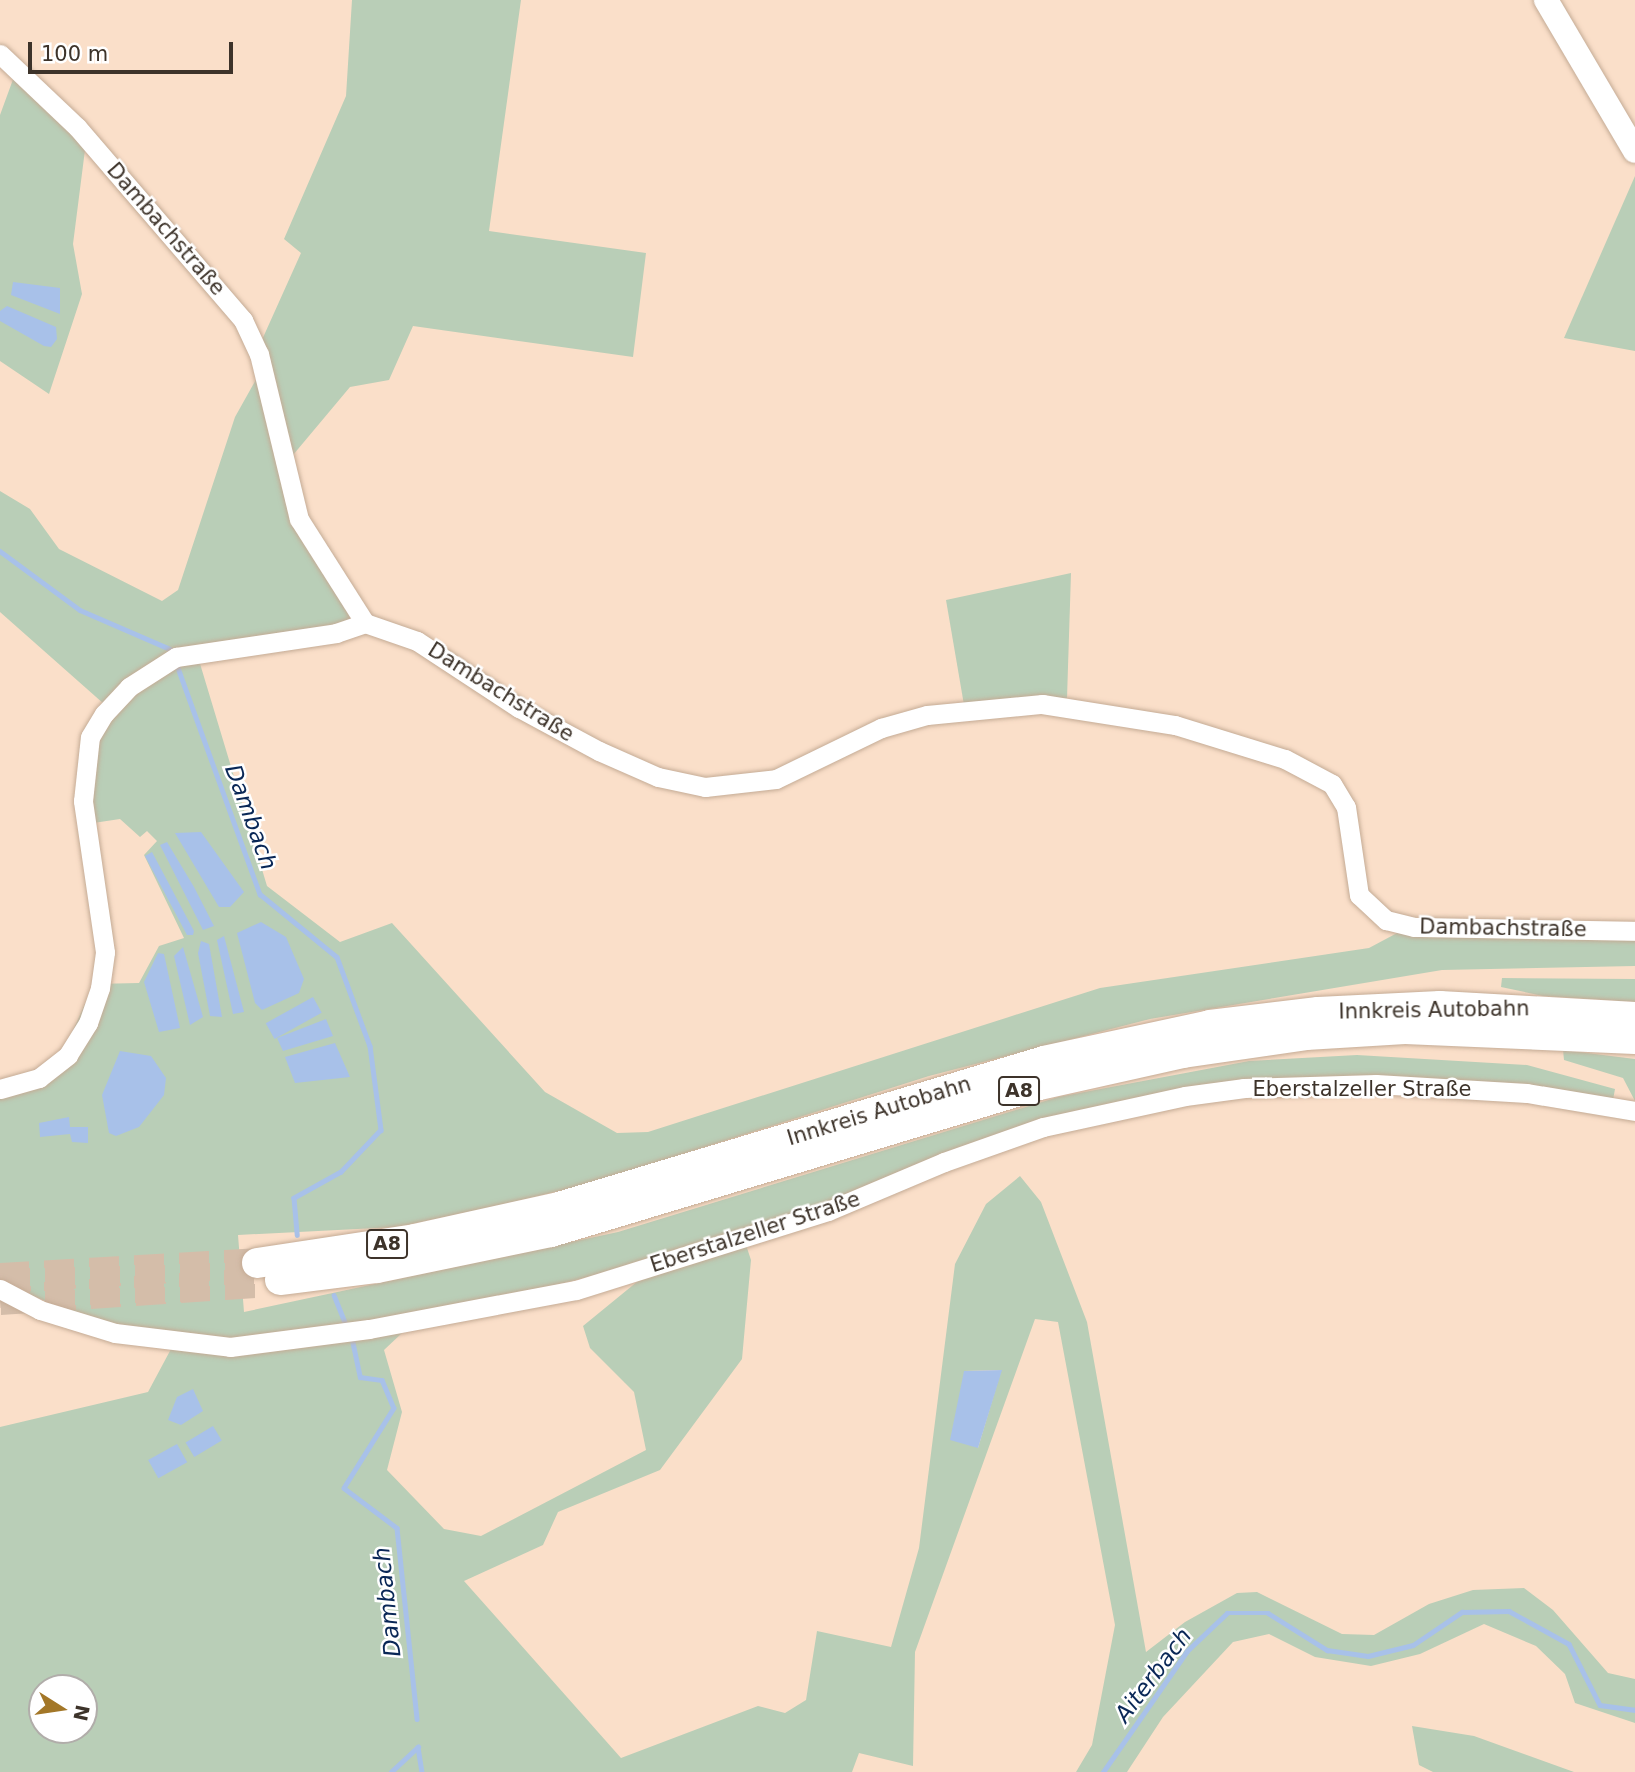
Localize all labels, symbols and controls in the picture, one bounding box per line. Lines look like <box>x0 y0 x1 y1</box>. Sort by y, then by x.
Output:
scale bar <box>32 28 236 72</box>
text: 100 m <box>41 42 108 66</box>
street label: Dambachstraße <box>102 158 230 300</box>
street label: Dambachstraße <box>423 637 579 747</box>
water label: Dambach <box>219 761 283 873</box>
street label: Dambachstraße <box>1419 914 1587 942</box>
street label: Innkreis Autobahn <box>1338 996 1530 1024</box>
street label: Innkreis Autobahn <box>784 1071 974 1151</box>
road number: A8 <box>998 1076 1040 1106</box>
street label: Eberstalzeller Straße <box>1252 1076 1472 1102</box>
street label: Eberstalzeller Straße <box>647 1186 863 1278</box>
road number: A8 <box>366 1228 408 1260</box>
water label: Dambach <box>368 1546 406 1658</box>
water label: Aiterbach <box>1109 1623 1197 1727</box>
north arrow <box>28 1674 98 1744</box>
text: N <box>69 1703 94 1723</box>

